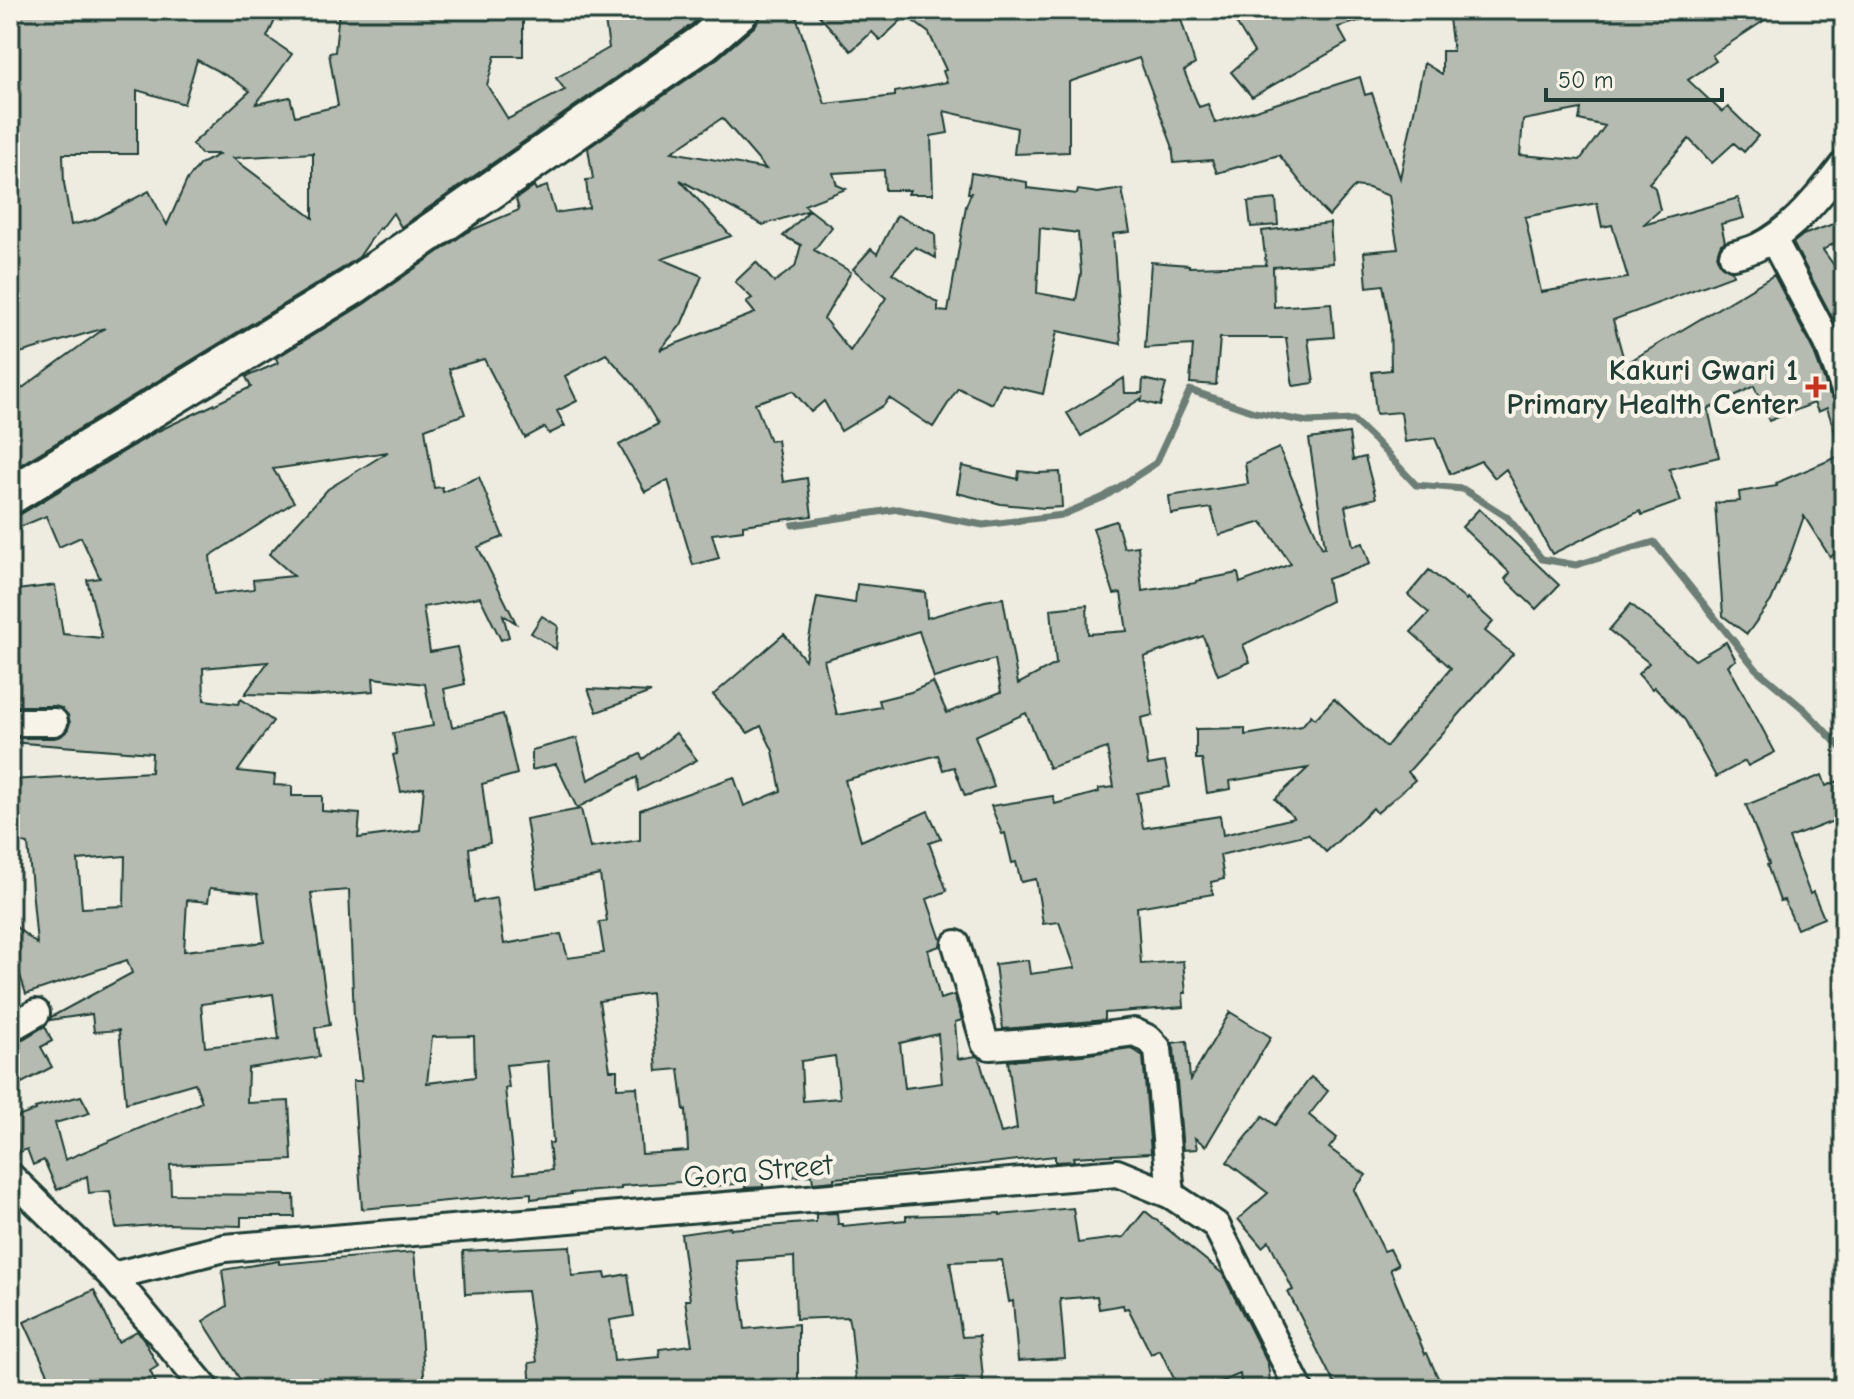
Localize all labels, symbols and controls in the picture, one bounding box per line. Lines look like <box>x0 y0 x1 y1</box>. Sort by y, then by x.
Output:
scale bar <box>1546 52 1722 102</box>
text: 50 m <box>1558 66 1614 94</box>
place label: Kakuri Gwari 1 Primary Health Center <box>1507 353 1798 422</box>
marker: Kakuri Gwari 1 Primary Health Center <box>1805 376 1827 398</box>
street label: Gora Street <box>682 1147 835 1195</box>

